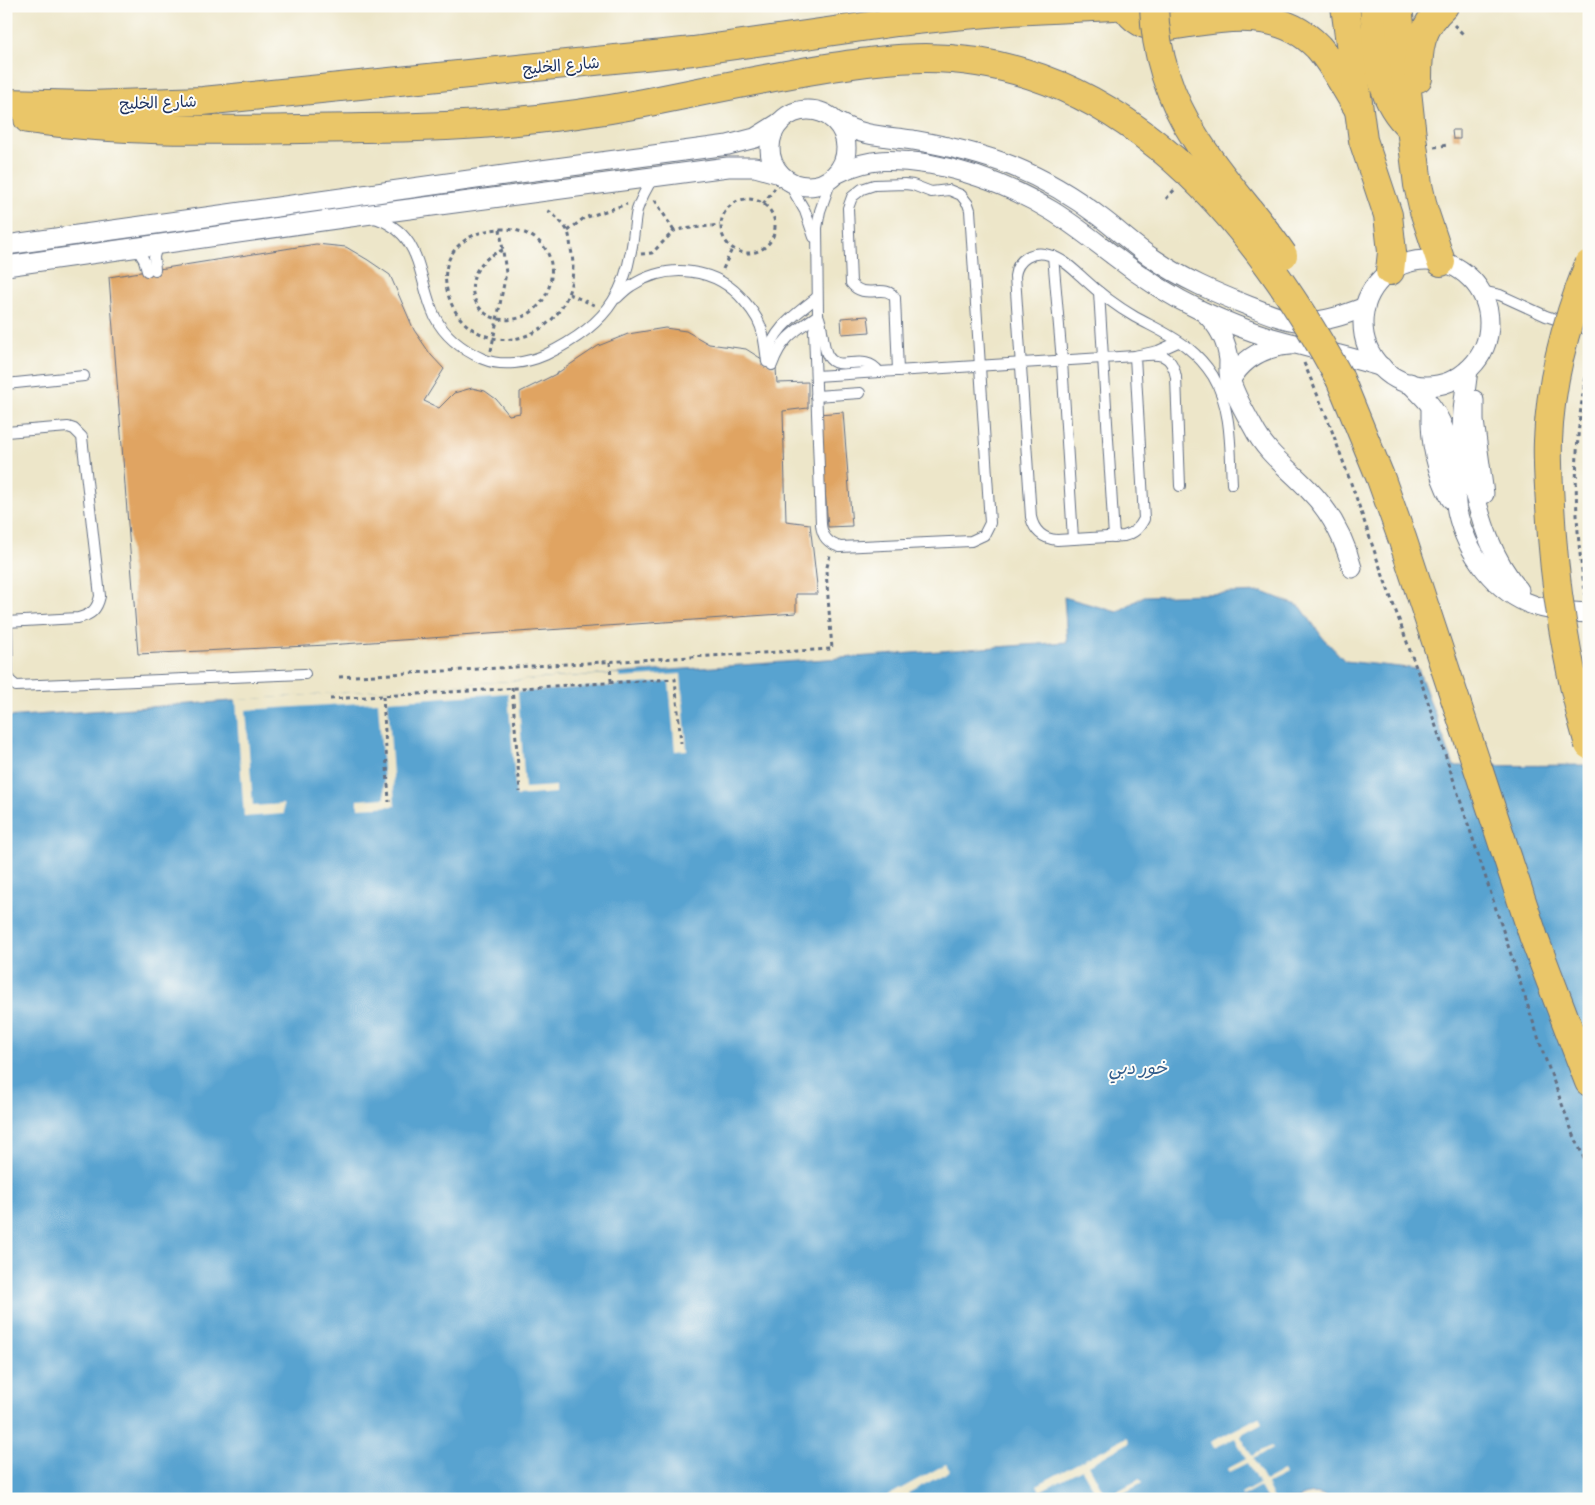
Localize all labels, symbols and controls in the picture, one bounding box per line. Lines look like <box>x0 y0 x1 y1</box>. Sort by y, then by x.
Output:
street label: شارع الخليج <box>522 52 601 82</box>
street label: شارع الخليج <box>119 91 197 117</box>
water label: خور دبي <box>1109 1057 1168 1084</box>

